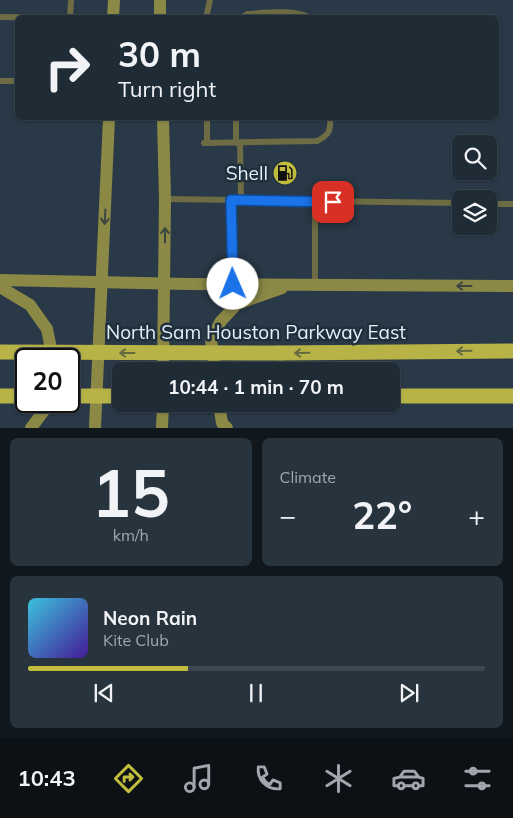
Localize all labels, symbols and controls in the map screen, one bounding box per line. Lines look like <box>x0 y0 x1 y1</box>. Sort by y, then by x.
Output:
text: 30 m <box>118 32 201 76</box>
icon: right <box>35 35 100 100</box>
text: Turn right <box>118 75 216 103</box>
map controls <box>452 135 497 235</box>
button: search <box>452 135 497 180</box>
fuel station icon: Shell <box>272 160 298 186</box>
place label: Shell <box>226 161 268 185</box>
pin <box>312 181 354 223</box>
icon: arrive <box>319 188 347 216</box>
button: layers <box>452 190 497 235</box>
one-way arrow <box>100 209 109 225</box>
one-way arrow <box>160 227 170 244</box>
position arrow <box>206 257 258 309</box>
one-way arrow <box>457 281 473 291</box>
street label: North Sam Houston Parkway East <box>106 320 406 344</box>
one-way arrow <box>457 346 473 356</box>
speed limit sign: 20 <box>15 348 80 413</box>
one-way arrow <box>119 348 135 357</box>
one-way arrow <box>294 348 310 358</box>
text: 10:44 · 1 min · 70 m <box>168 375 344 399</box>
text: 15 <box>92 452 170 533</box>
text: Climate <box>280 467 336 487</box>
text: 22° <box>352 491 412 539</box>
text: − <box>280 498 296 533</box>
text: + <box>468 498 485 533</box>
text: km/h <box>113 525 149 545</box>
text: Neon Rain <box>103 606 197 630</box>
text: Kite Club <box>103 630 169 650</box>
icon: previous <box>90 679 118 707</box>
icon: pause <box>242 679 270 707</box>
icon: next <box>395 679 423 707</box>
icon: directions <box>111 761 146 796</box>
icon: music <box>181 761 216 796</box>
icon: phone <box>251 761 286 796</box>
icon: climate <box>321 761 356 796</box>
icon: car <box>391 761 426 796</box>
icon: filters <box>460 761 495 796</box>
text: 10:43 <box>17 764 76 792</box>

